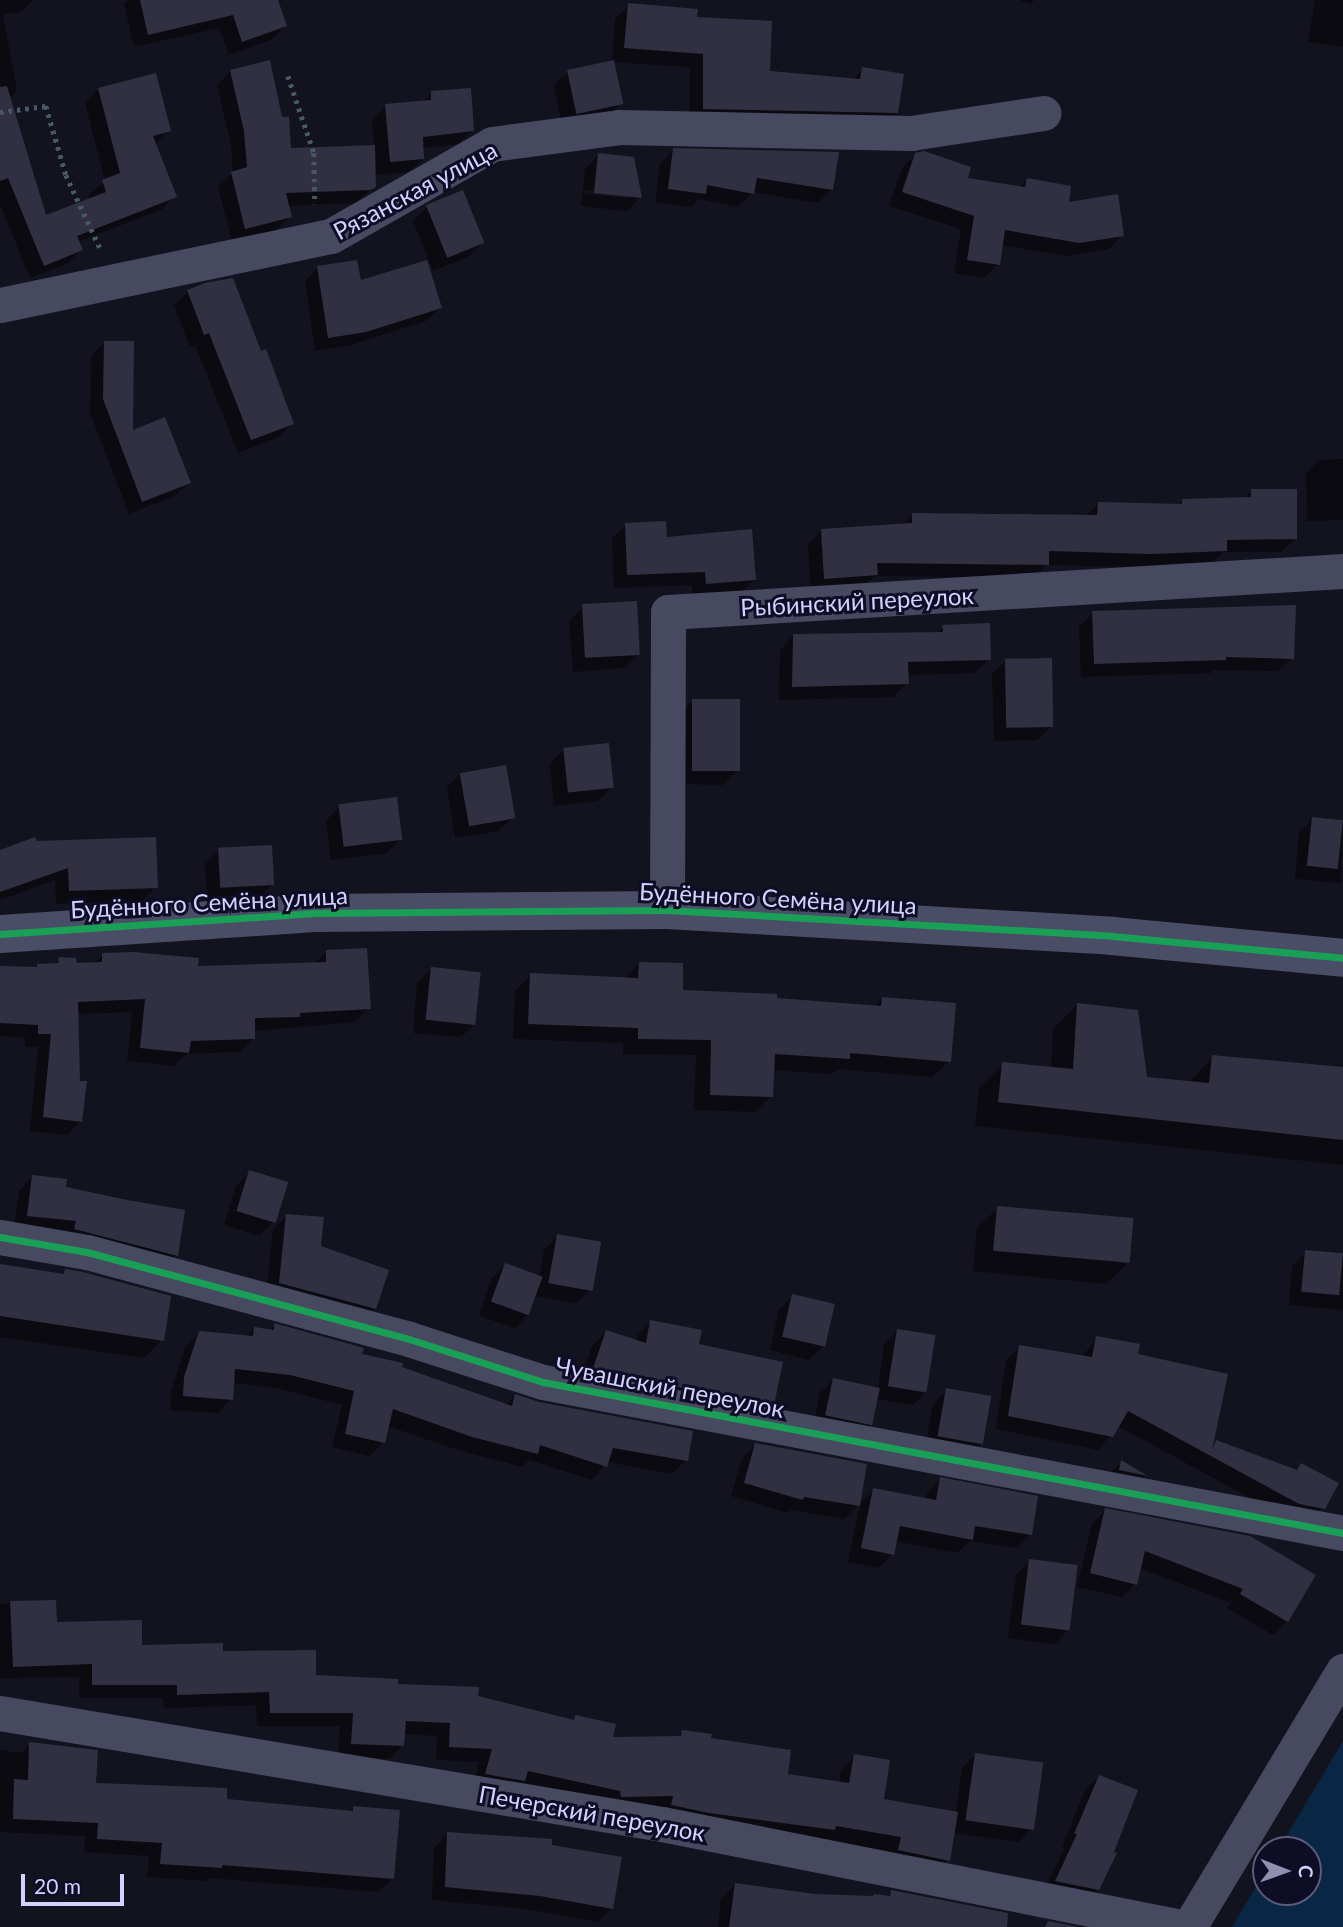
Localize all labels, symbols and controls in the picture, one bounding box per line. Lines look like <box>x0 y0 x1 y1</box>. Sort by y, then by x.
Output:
street label: Рязанская улица <box>328 135 502 245</box>
street label: Рыбинский переулок <box>739 581 975 621</box>
street label: Будённого Семёна улица <box>639 876 917 920</box>
street label: Будённого Семёна улица <box>70 880 348 924</box>
street label: Чувашский переулок <box>553 1351 787 1423</box>
street label: Печерский переулок <box>477 1779 707 1847</box>
north arrow <box>1252 1836 1322 1906</box>
scale bar <box>24 1860 128 1904</box>
text: С <box>1295 1865 1318 1878</box>
text: 20 m <box>34 1873 81 1898</box>

